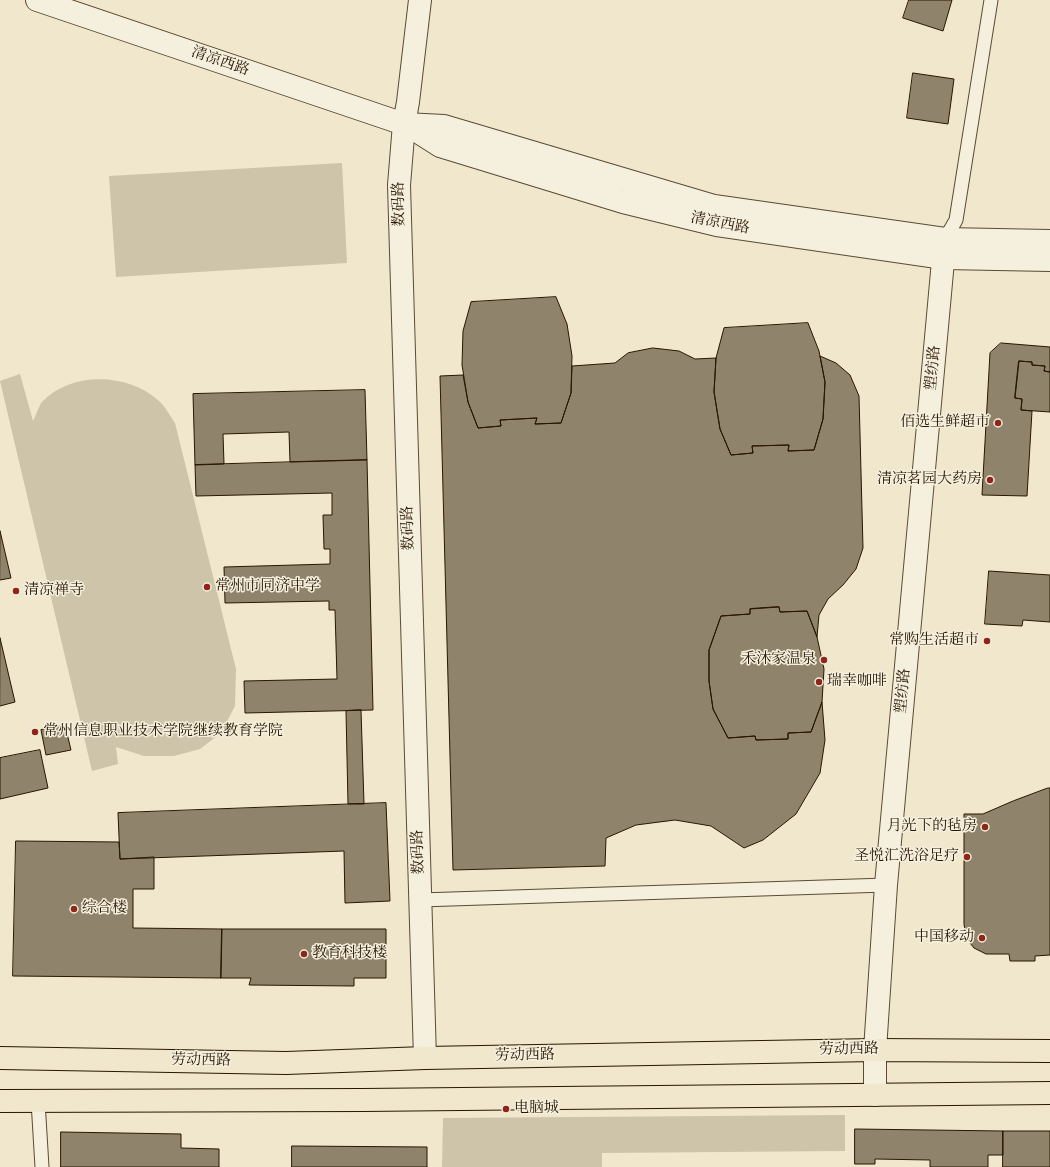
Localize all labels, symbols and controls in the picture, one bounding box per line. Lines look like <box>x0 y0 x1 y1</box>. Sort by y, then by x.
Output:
street label: 清凉西路 <box>189 44 251 80</box>
street label: 数码路 <box>391 181 409 227</box>
street label: 清凉西路 <box>689 209 751 239</box>
street label: 塑纺路 <box>923 345 945 391</box>
place label: 佰选生鲜超市 <box>900 414 990 432</box>
marker: 佰选生鲜超市 <box>993 418 1003 428</box>
place label: 清凉茗园大药房 <box>877 471 982 489</box>
marker: 清凉茗园大药房 <box>985 475 995 485</box>
street label: 数码路 <box>399 505 419 551</box>
place label: 常州市同济中学 <box>215 578 320 596</box>
place label: 清凉禅寺 <box>24 582 84 600</box>
marker: 常州市同济中学 <box>202 582 212 592</box>
marker: 清凉禅寺 <box>11 586 21 596</box>
place label: 常购生活超市 <box>889 632 979 650</box>
marker: 常购生活超市 <box>982 636 992 646</box>
place label: 禾沐家温泉 <box>741 651 816 669</box>
marker: 禾沐家温泉 <box>819 655 829 665</box>
street label: 塑纺路 <box>893 668 915 714</box>
place label: 瑞幸咖啡 <box>827 673 887 691</box>
marker: 瑞幸咖啡 <box>814 677 824 687</box>
place label: 常州信息职业技术学院继续教育学院 <box>43 723 283 741</box>
marker: 常州信息职业技术学院继续教育学院 <box>30 727 40 737</box>
place label: 月光下的毡房 <box>887 818 977 836</box>
marker: 月光下的毡房 <box>980 822 990 832</box>
street label: 数码路 <box>409 829 429 875</box>
place label: 圣悦汇洗浴足疗 <box>854 848 959 866</box>
marker: 圣悦汇洗浴足疗 <box>962 852 972 862</box>
place label: 综合楼 <box>82 900 127 918</box>
marker: 综合楼 <box>69 904 79 914</box>
place label: 中国移动 <box>914 929 974 947</box>
marker: 中国移动 <box>977 933 987 943</box>
place label: 教育科技楼 <box>312 945 387 963</box>
marker: 教育科技楼 <box>299 949 309 959</box>
street label: 劳动西路 <box>819 1040 879 1060</box>
street label: 劳动西路 <box>495 1046 555 1066</box>
street label: 劳动西路 <box>171 1051 231 1071</box>
place label: 电脑城 <box>514 1100 559 1118</box>
marker: 电脑城 <box>501 1104 511 1114</box>

